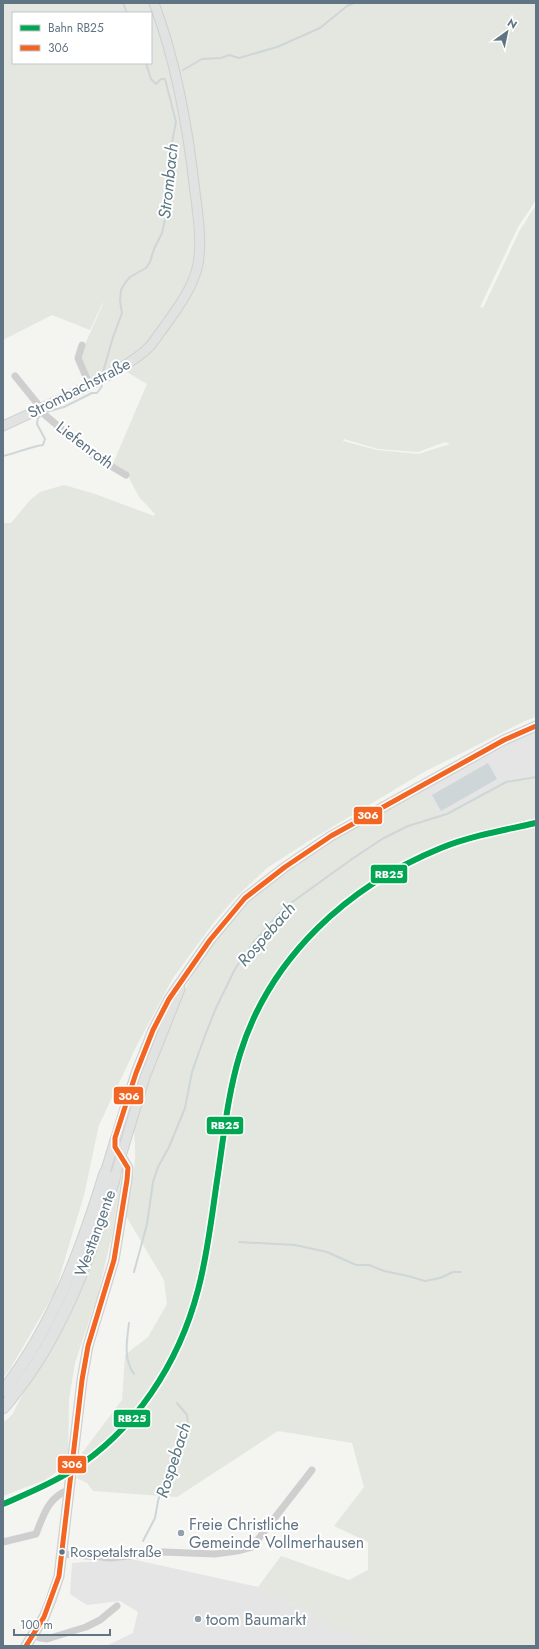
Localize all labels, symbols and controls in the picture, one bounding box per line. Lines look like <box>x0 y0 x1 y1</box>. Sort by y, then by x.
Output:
legend <box>12 12 152 64</box>
north arrow <box>487 12 527 52</box>
text: N <box>504 15 520 33</box>
text: Bahn RB25 <box>48 19 104 37</box>
text: 306 <box>48 39 69 57</box>
water label: Strombach <box>152 142 184 220</box>
street label: Strombachstraße <box>24 352 134 424</box>
street label: Liefenroth <box>51 416 119 474</box>
line badge: 306 <box>353 806 383 825</box>
text: 306 <box>357 807 379 823</box>
line badge: RB25 <box>370 864 408 884</box>
text: RB25 <box>375 866 403 882</box>
water label: Rospebach <box>231 897 301 971</box>
line badge: 306 <box>113 1086 144 1105</box>
text: 306 <box>118 1088 140 1104</box>
line badge: RB25 <box>206 1116 244 1135</box>
text: RB25 <box>211 1117 239 1133</box>
street label: Westtangente <box>69 1186 121 1280</box>
line badge: RB25 <box>113 1409 151 1428</box>
text: RB25 <box>118 1410 146 1426</box>
water label: Rospebach <box>150 1419 196 1501</box>
line badge: 306 <box>57 1455 87 1474</box>
text: 306 <box>61 1456 83 1472</box>
place label: Freie Christliche Gemeinde Vollmerhausen <box>189 1513 364 1554</box>
marker: Freie Christliche Gemeinde Vollmerhausen <box>176 1528 186 1538</box>
place label: Rospetalstraße <box>70 1541 162 1563</box>
marker: Rospetalstraße <box>57 1547 67 1557</box>
place label: toom Baumarkt <box>206 1608 306 1631</box>
scale bar <box>14 1611 110 1637</box>
marker: toom Baumarkt <box>193 1614 203 1624</box>
text: 100 m <box>20 1616 53 1634</box>

